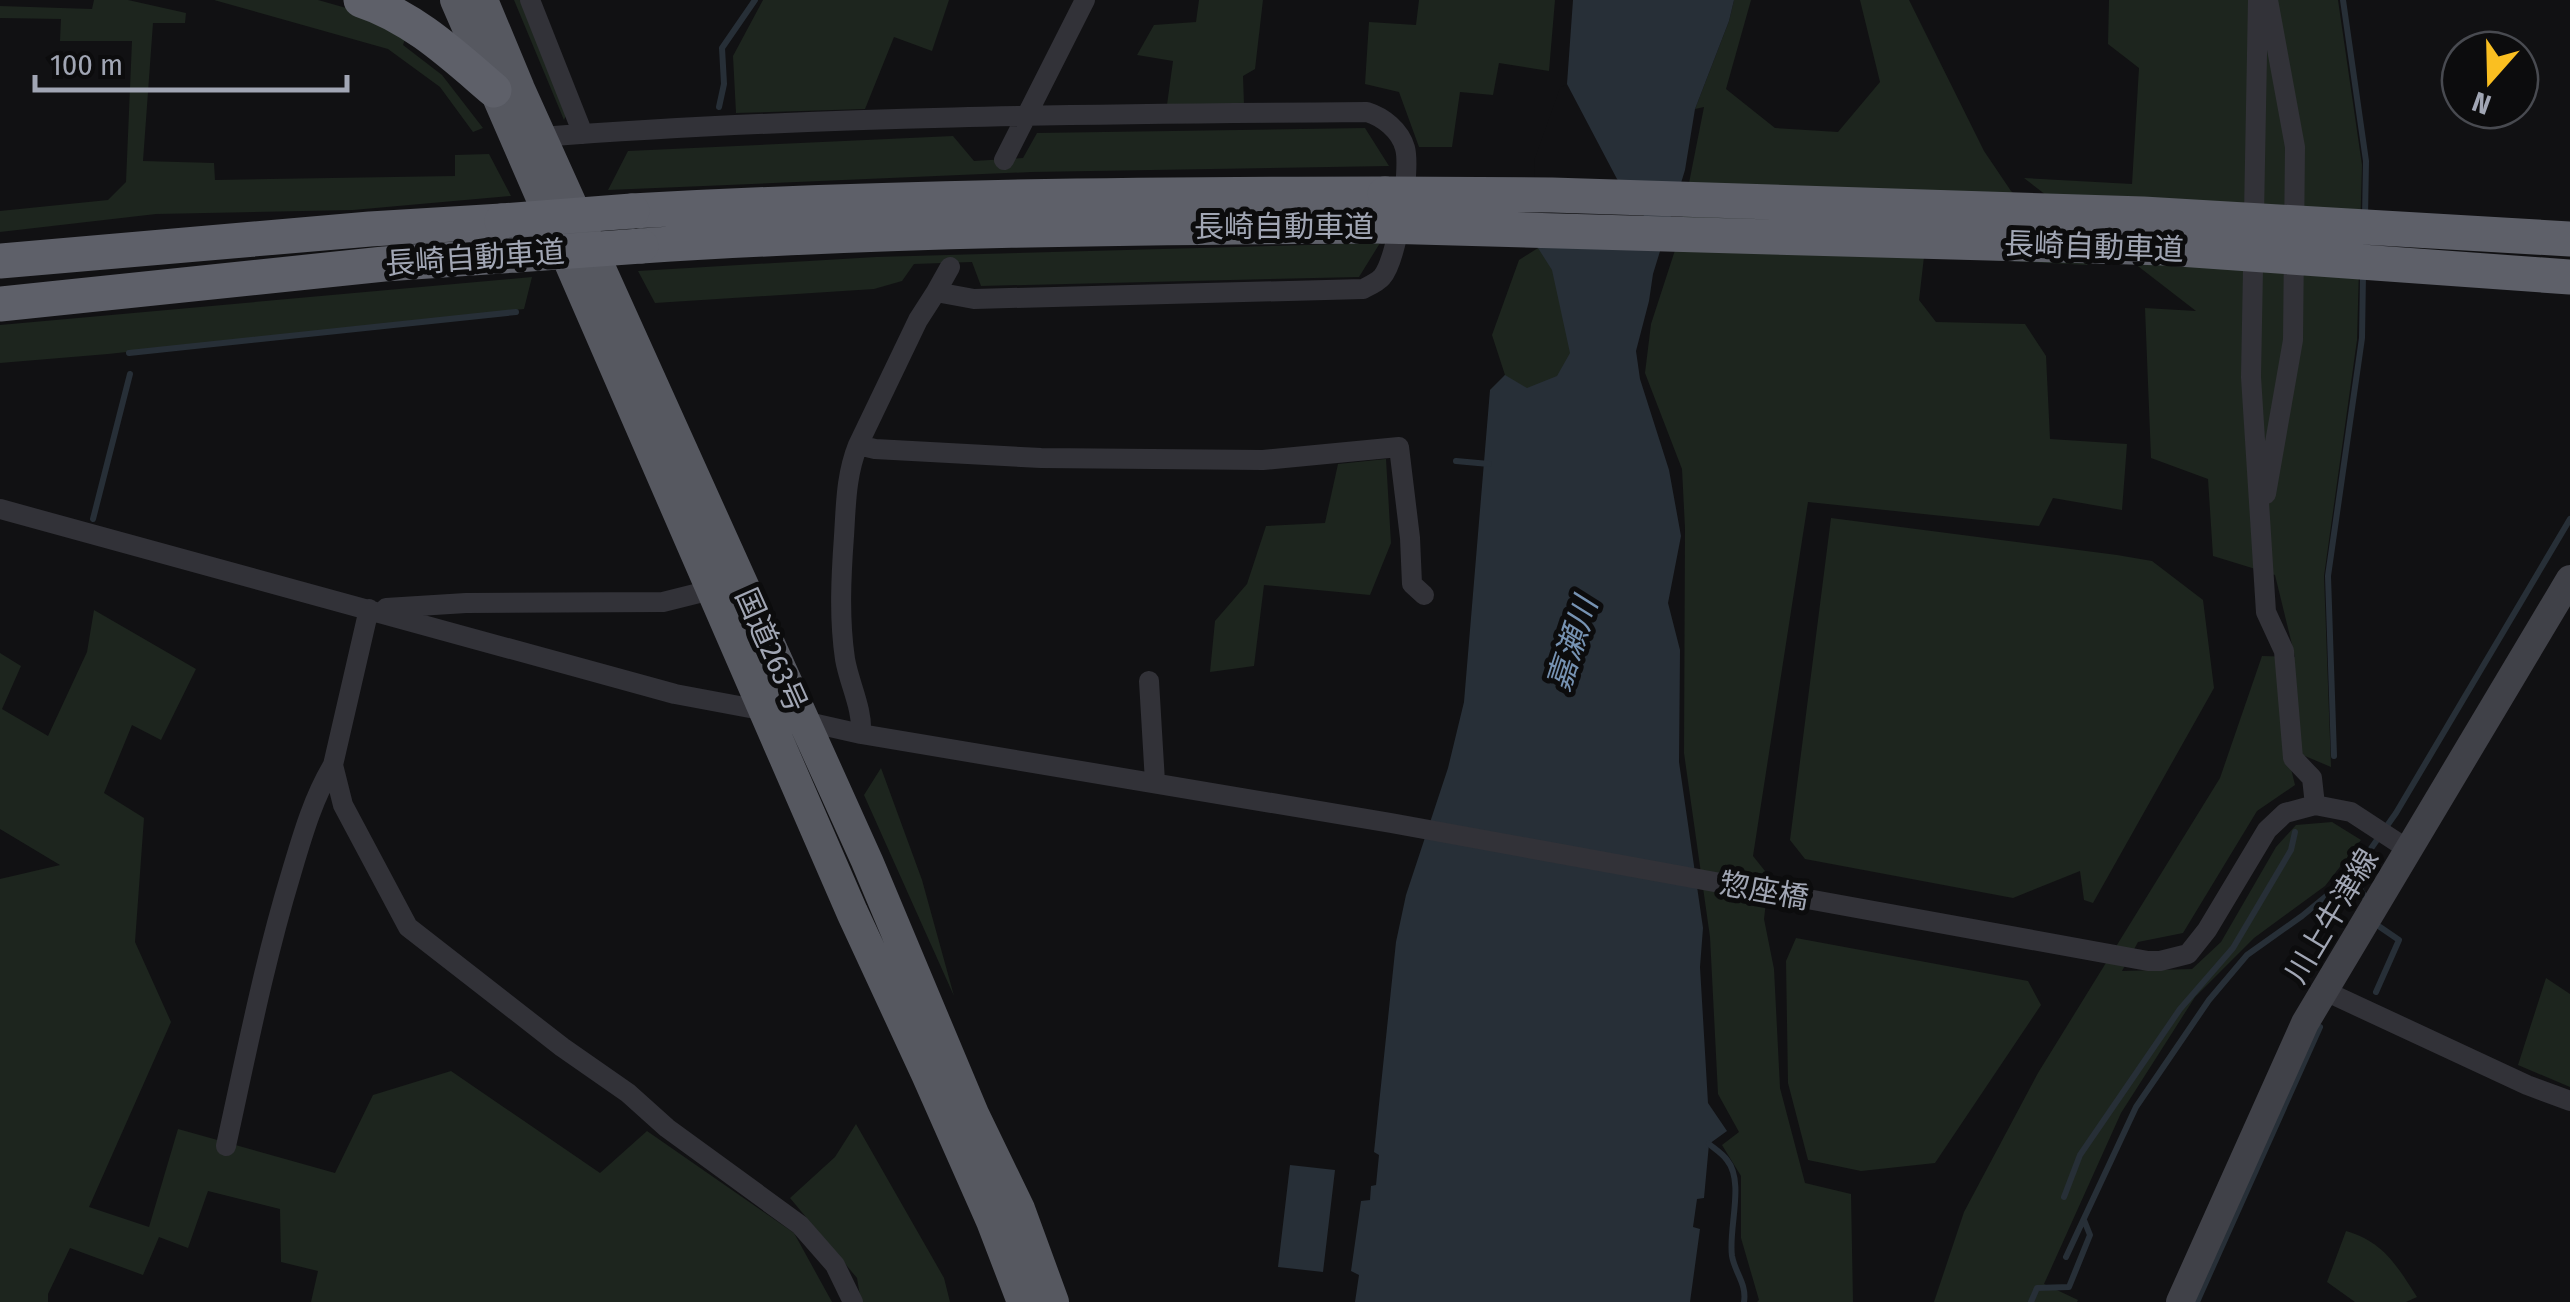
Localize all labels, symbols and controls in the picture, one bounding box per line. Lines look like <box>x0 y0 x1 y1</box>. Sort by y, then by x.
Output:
scale bar <box>35 30 348 92</box>
north arrow <box>2440 30 2540 130</box>
text: 100 m <box>50 47 123 83</box>
text: N <box>2468 85 2495 121</box>
street label: 長崎自動車道 <box>1194 209 1374 245</box>
street label: 長崎自動車道 <box>2003 226 2185 268</box>
street label: 長崎自動車道 <box>384 234 566 282</box>
street label: 国道263号 <box>728 583 814 717</box>
water label: 嘉瀬川 <box>1539 590 1606 696</box>
street label: 川上牛津線 <box>2278 842 2386 990</box>
street label: 惣座橋 <box>1717 865 1811 917</box>

